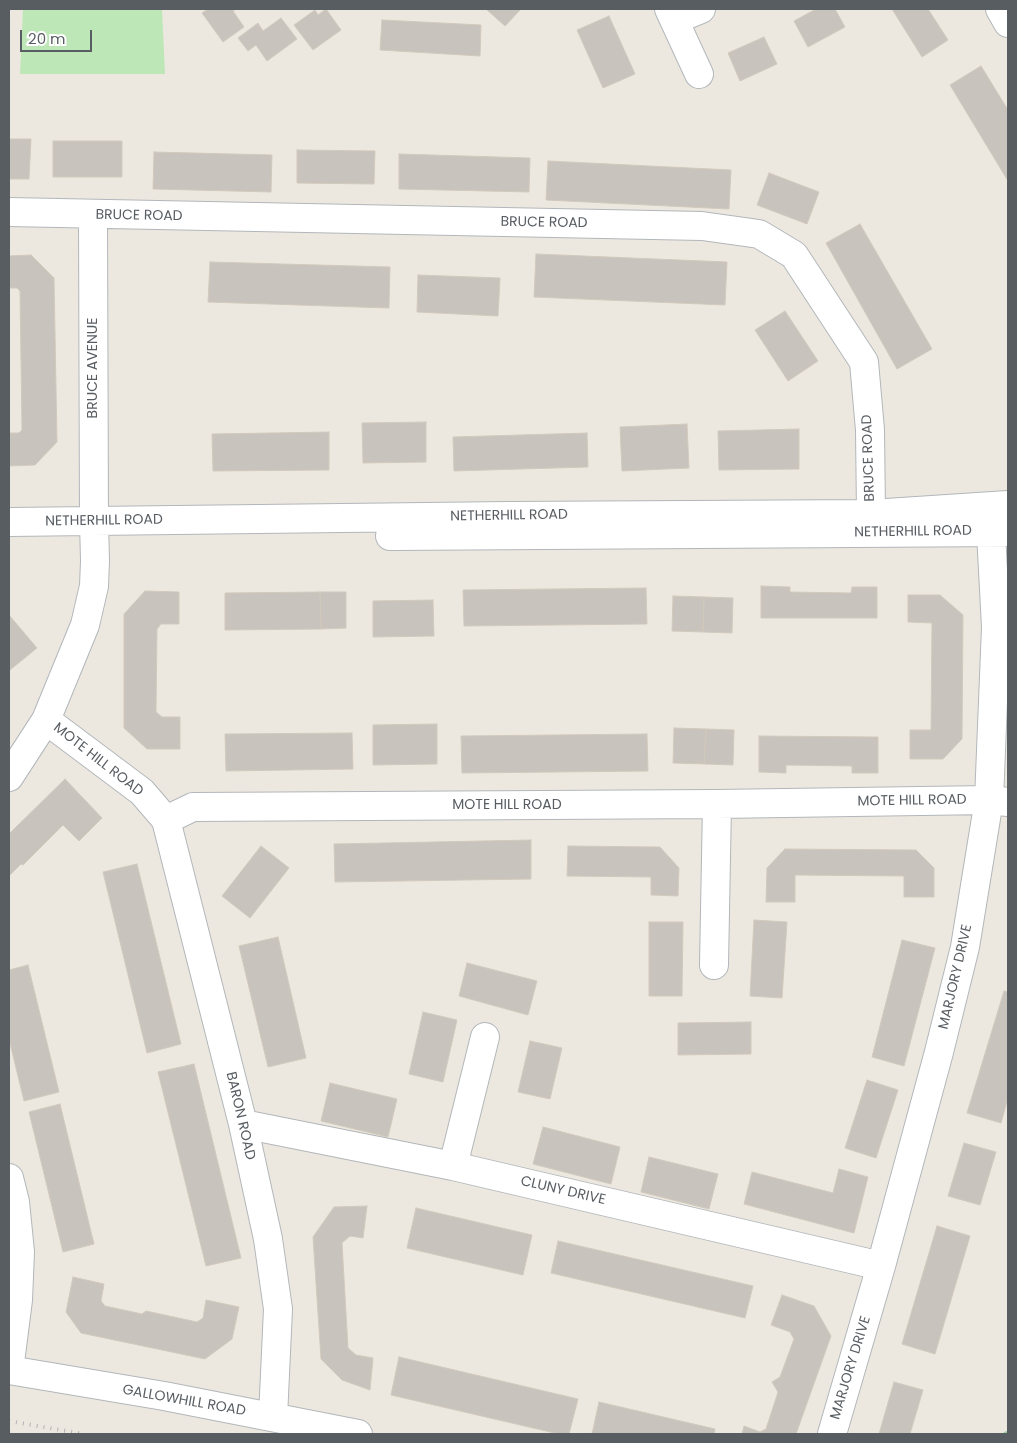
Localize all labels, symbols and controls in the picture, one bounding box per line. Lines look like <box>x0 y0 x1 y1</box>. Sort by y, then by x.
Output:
scale bar <box>22 20 95 52</box>
text: 20 m <box>28 28 66 49</box>
street label: BRUCE ROAD <box>95 207 183 225</box>
street label: BRUCE ROAD <box>500 214 588 232</box>
street label: BRUCE AVENUE <box>85 318 101 418</box>
street label: BRUCE ROAD <box>859 414 879 502</box>
street label: NETHERHILL ROAD <box>450 507 568 525</box>
street label: NETHERHILL ROAD <box>45 512 163 530</box>
street label: NETHERHILL ROAD <box>854 523 972 541</box>
street label: MOTE HILL ROAD <box>50 720 146 800</box>
street label: MOTE HILL ROAD <box>857 792 967 810</box>
street label: MOTE HILL ROAD <box>452 797 562 813</box>
street label: MARJORY DRIVE <box>936 923 976 1031</box>
street label: BARON ROAD <box>222 1070 258 1162</box>
street label: CLUNY DRIVE <box>519 1173 607 1209</box>
street label: MARJORY DRIVE <box>827 1314 875 1422</box>
street label: GALLOWHILL ROAD <box>121 1382 247 1420</box>

